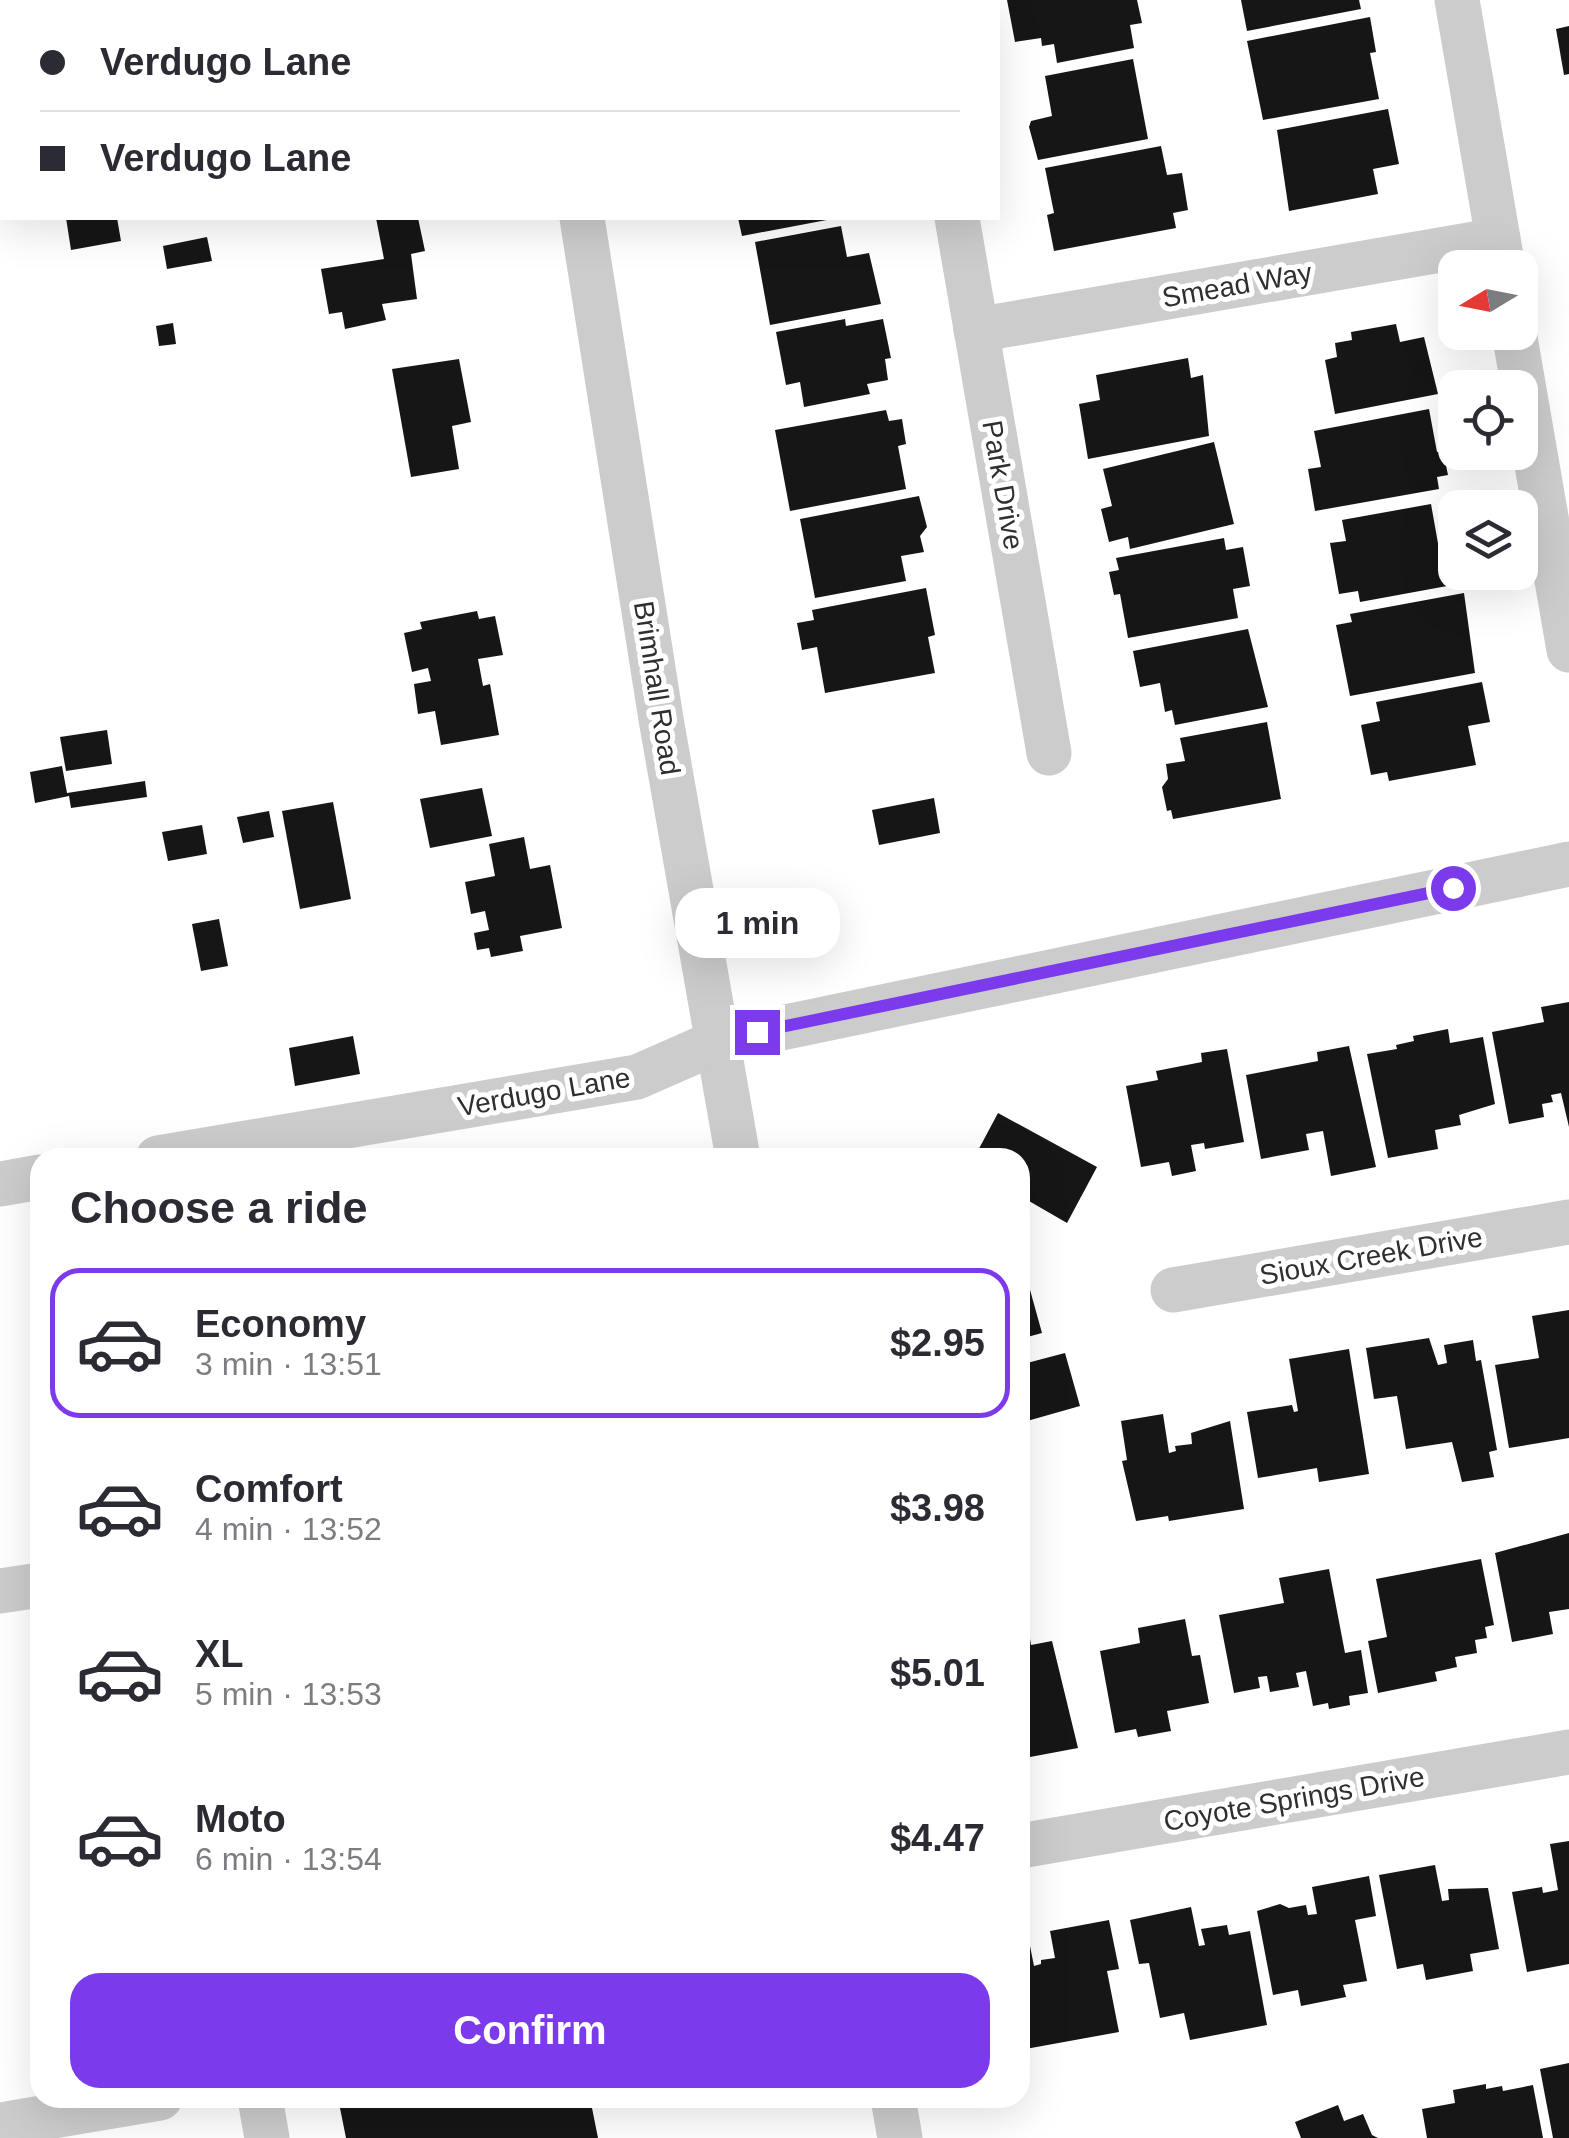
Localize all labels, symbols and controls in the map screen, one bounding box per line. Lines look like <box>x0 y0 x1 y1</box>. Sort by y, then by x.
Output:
text: Verdugo Lane <box>100 41 351 83</box>
text: Verdugo Lane <box>100 137 351 179</box>
north arrow <box>1438 250 1538 350</box>
map controls <box>1438 250 1538 590</box>
street label: Smead Way <box>1160 257 1314 313</box>
button: locate <box>1438 370 1538 470</box>
street label: Park Drive <box>976 418 1030 552</box>
button: layers <box>1438 490 1538 590</box>
street label: Brimhall Road <box>628 599 686 777</box>
route start <box>1431 866 1476 911</box>
callout: 1 min <box>674 887 840 957</box>
text: 1 min <box>716 905 799 941</box>
route end <box>735 1010 780 1055</box>
street label: Verdugo Lane <box>455 1062 633 1122</box>
text: Choose a ride <box>70 1182 368 1233</box>
street label: Sioux Creek Drive <box>1257 1221 1485 1291</box>
icon: car <box>75 1298 165 1388</box>
text: Economy <box>195 1303 366 1345</box>
text: $2.95 <box>890 1322 985 1364</box>
text: 3 min · 13:51 <box>195 1346 382 1382</box>
icon: car <box>75 1463 165 1553</box>
text: Comfort <box>195 1468 343 1510</box>
text: $3.98 <box>890 1487 985 1529</box>
text: 4 min · 13:52 <box>195 1511 382 1547</box>
icon: car <box>75 1628 165 1718</box>
text: XL <box>195 1633 244 1675</box>
text: $5.01 <box>890 1652 985 1694</box>
text: 5 min · 13:53 <box>195 1676 382 1712</box>
street label: Coyote Springs Drive <box>1161 1761 1427 1837</box>
icon: car <box>75 1793 165 1883</box>
text: Moto <box>195 1798 286 1840</box>
text: $4.47 <box>890 1817 985 1859</box>
text: 6 min · 13:54 <box>195 1841 382 1877</box>
button: Confirm <box>70 1973 990 2088</box>

